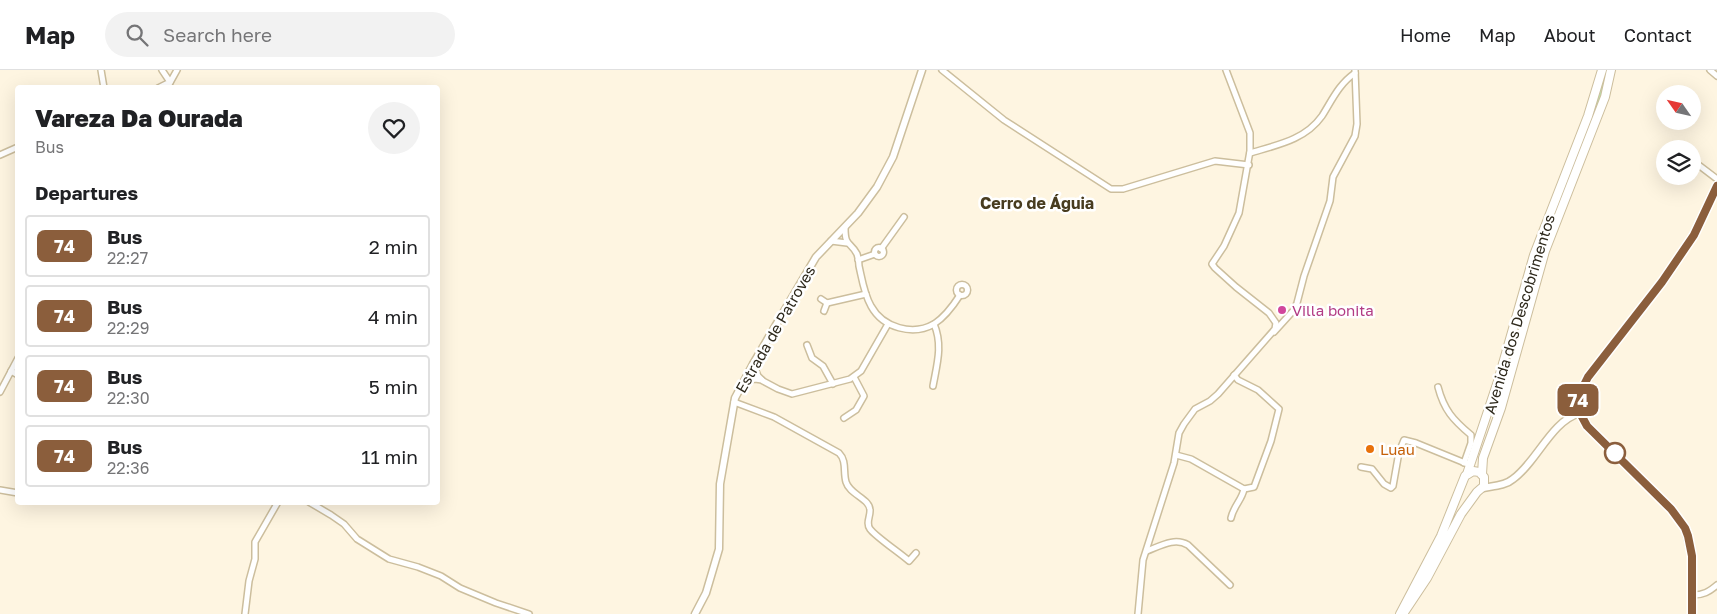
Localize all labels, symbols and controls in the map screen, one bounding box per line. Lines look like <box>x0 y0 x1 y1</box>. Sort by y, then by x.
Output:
search box <box>105 12 455 57</box>
text: Map <box>25 20 75 49</box>
icon: search <box>123 21 151 49</box>
text: Search here <box>163 23 272 46</box>
text: Home <box>1400 24 1451 46</box>
text: Map <box>1479 24 1516 46</box>
text: About <box>1544 24 1596 46</box>
text: Contact <box>1624 24 1692 46</box>
north arrow <box>1656 85 1701 130</box>
map controls <box>1656 85 1701 185</box>
button: heart <box>368 102 420 154</box>
text: Vareza Da Ourada <box>35 103 243 132</box>
text: Bus <box>35 137 64 157</box>
button: layers <box>1656 140 1701 185</box>
text: Departures <box>35 181 138 204</box>
district label: Cerro de Águia <box>980 193 1094 213</box>
street label: Avenida dos Descobrimentos <box>1480 212 1558 416</box>
text: Bus <box>107 225 142 248</box>
text: 74 <box>54 235 75 257</box>
text: 2 min <box>369 235 418 258</box>
text: 22:27 <box>107 248 148 268</box>
street label: Estrada de Patroves <box>731 262 819 396</box>
text: Bus <box>107 295 142 318</box>
place label: Villa bonita <box>1292 301 1374 319</box>
marker: Villa bonita <box>1276 304 1288 316</box>
text: 74 <box>54 305 75 327</box>
text: 4 min <box>368 305 418 328</box>
text: 22:29 <box>107 318 149 338</box>
text: Bus <box>107 365 142 388</box>
text: 74 <box>54 375 75 397</box>
text: 5 min <box>369 375 418 398</box>
line badge: 74 <box>1556 384 1600 416</box>
text: 22:30 <box>107 388 150 408</box>
text: 74 <box>1567 389 1589 411</box>
text: Bus <box>107 435 142 458</box>
place label: Luau <box>1380 440 1415 458</box>
unlabelled marker <box>1604 442 1626 464</box>
marker: Luau <box>1364 443 1376 455</box>
text: 74 <box>54 445 75 467</box>
text: 11 min <box>361 445 418 468</box>
text: 22:36 <box>107 458 149 478</box>

